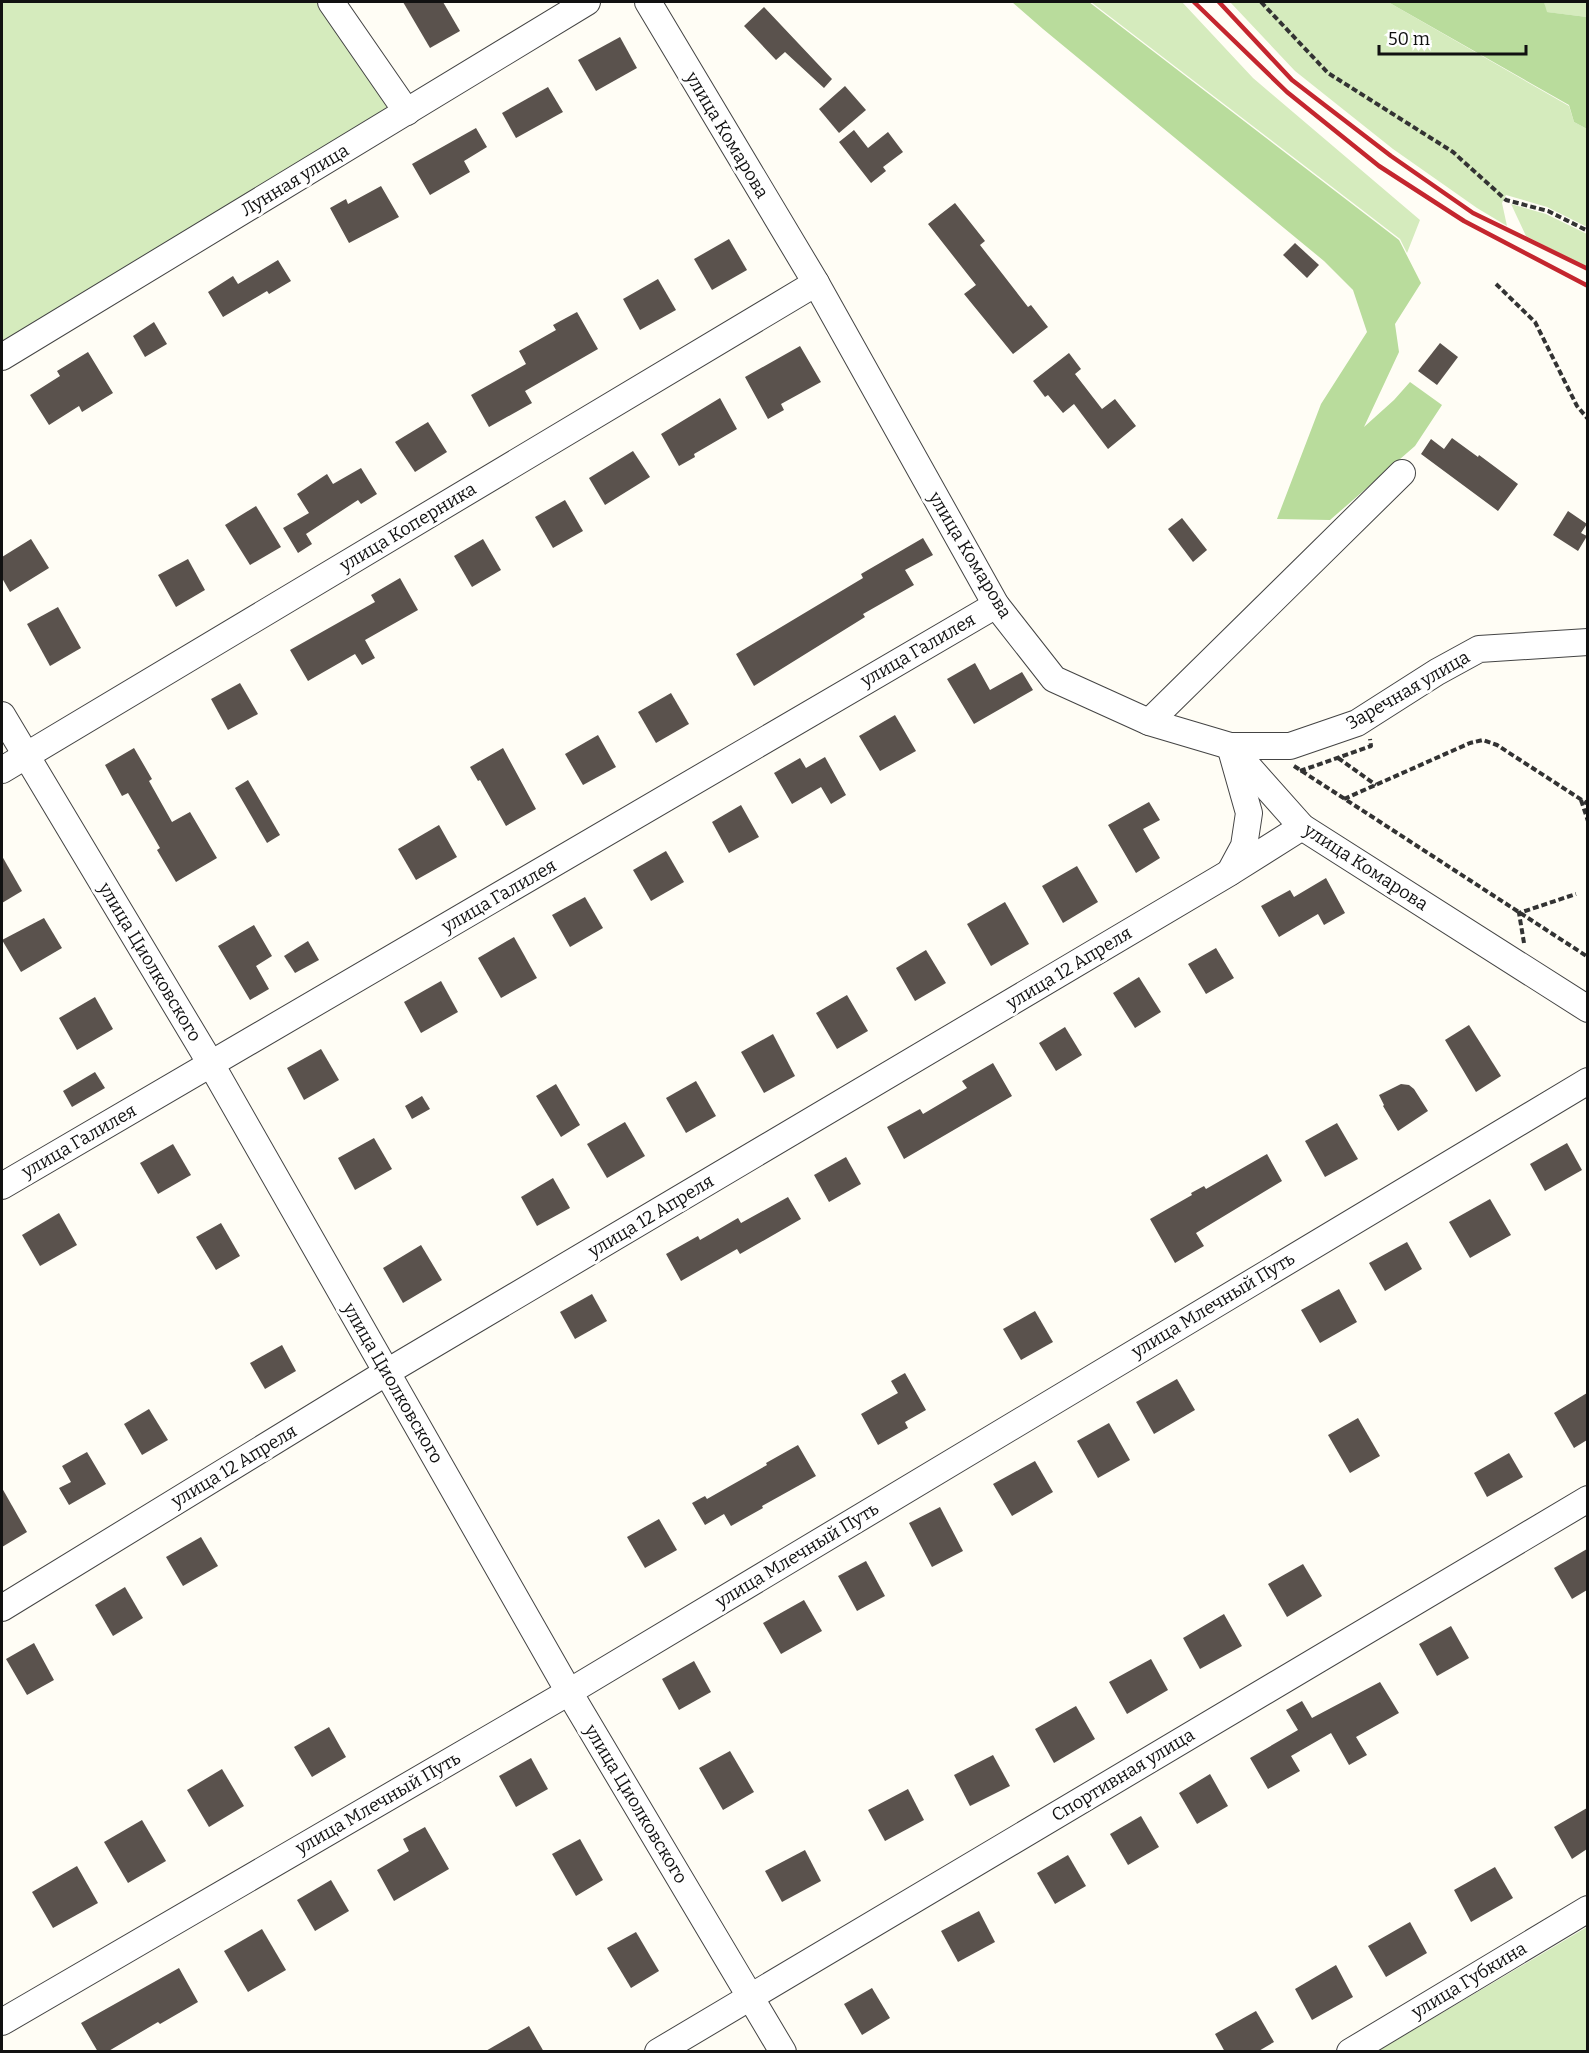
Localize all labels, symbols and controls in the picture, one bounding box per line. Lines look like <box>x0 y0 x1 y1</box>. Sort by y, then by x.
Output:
scale bar <box>1379 18 1526 56</box>
text: 50 m <box>1388 28 1430 50</box>
street label: улица Комарова <box>680 67 773 202</box>
street label: Лунная улица <box>237 139 353 221</box>
street label: улица Коперника <box>335 478 480 577</box>
street label: улица Комарова <box>923 487 1016 622</box>
street label: улица Галилея <box>856 608 979 692</box>
street label: Заречная улица <box>1342 646 1474 734</box>
street label: улица Комарова <box>1299 818 1432 915</box>
street label: улица Галилея <box>437 854 560 938</box>
street label: улица Циолковского <box>93 878 206 1046</box>
street label: улица 12 Апреля <box>1001 922 1136 1015</box>
street label: улица Галилея <box>17 1099 140 1183</box>
street label: улица 12 Апреля <box>583 1170 718 1263</box>
street label: улица Млечный Путь <box>1127 1248 1299 1363</box>
street label: улица Циолковского <box>338 1298 448 1467</box>
street label: улица 12 Апреля <box>166 1420 301 1513</box>
street label: улица Млечный Путь <box>711 1498 883 1613</box>
street label: улица Циолковского <box>579 1720 692 1888</box>
street label: Спортивная улица <box>1048 1724 1199 1826</box>
street label: улица Млечный Путь <box>291 1747 464 1860</box>
street label: улица Губкина <box>1407 1937 1531 2023</box>

